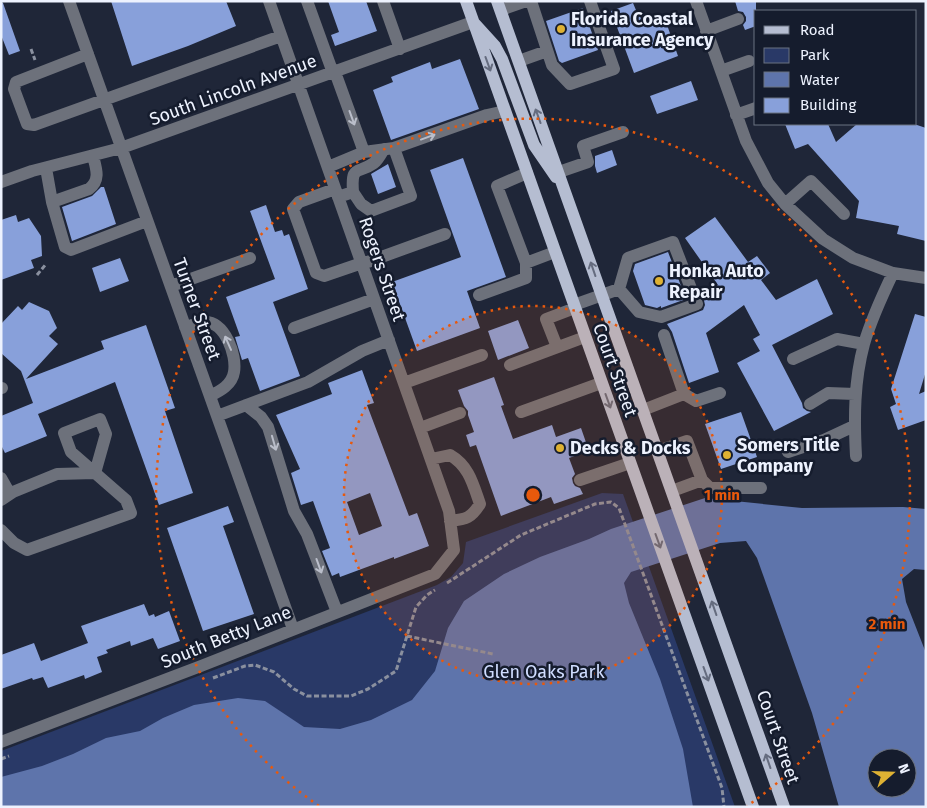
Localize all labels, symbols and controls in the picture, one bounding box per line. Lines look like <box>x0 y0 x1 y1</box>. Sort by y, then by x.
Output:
place label: Florida Coastal Insurance Agency <box>571 8 714 51</box>
legend <box>754 10 917 125</box>
text: Road <box>800 21 835 39</box>
marker: Florida Coastal Insurance Agency <box>555 23 567 35</box>
text: Park <box>800 46 830 64</box>
street label: South Lincoln Avenue <box>146 50 320 130</box>
one-way arrow <box>484 55 493 71</box>
text: Water <box>800 71 839 89</box>
text: Building <box>800 96 856 114</box>
one-way arrow <box>533 108 543 124</box>
one-way arrow <box>348 110 357 125</box>
one-way arrow <box>420 132 435 141</box>
street label: Rogers Street <box>354 214 410 324</box>
street label: Turner Street <box>168 255 226 363</box>
place label: Honka Auto Repair <box>669 260 764 303</box>
one-way arrow <box>588 261 597 277</box>
marker: Honka Auto Repair <box>653 275 665 287</box>
street label: Court Street <box>588 320 642 420</box>
one-way arrow <box>222 336 232 351</box>
one-way arrow <box>604 392 613 408</box>
place label: Somers Title Company <box>737 434 840 477</box>
one-way arrow <box>269 435 279 451</box>
place label: Decks & Docks <box>570 437 691 459</box>
marker: Decks & Docks <box>554 442 566 454</box>
marker: Somers Title Company <box>721 449 733 461</box>
centre of rings <box>524 486 542 504</box>
text: 1 min <box>704 486 740 504</box>
one-way arrow <box>654 533 663 549</box>
one-way arrow <box>315 558 324 573</box>
one-way arrow <box>709 600 718 616</box>
street label: South Betty Lane <box>158 601 294 673</box>
text: 2 min <box>869 615 905 633</box>
park label: Glen Oaks Park <box>483 661 606 683</box>
one-way arrow <box>702 666 711 681</box>
street label: Court Street <box>752 687 804 787</box>
north arrow <box>867 748 917 798</box>
one-way arrow <box>763 754 772 769</box>
text: N <box>894 761 913 776</box>

